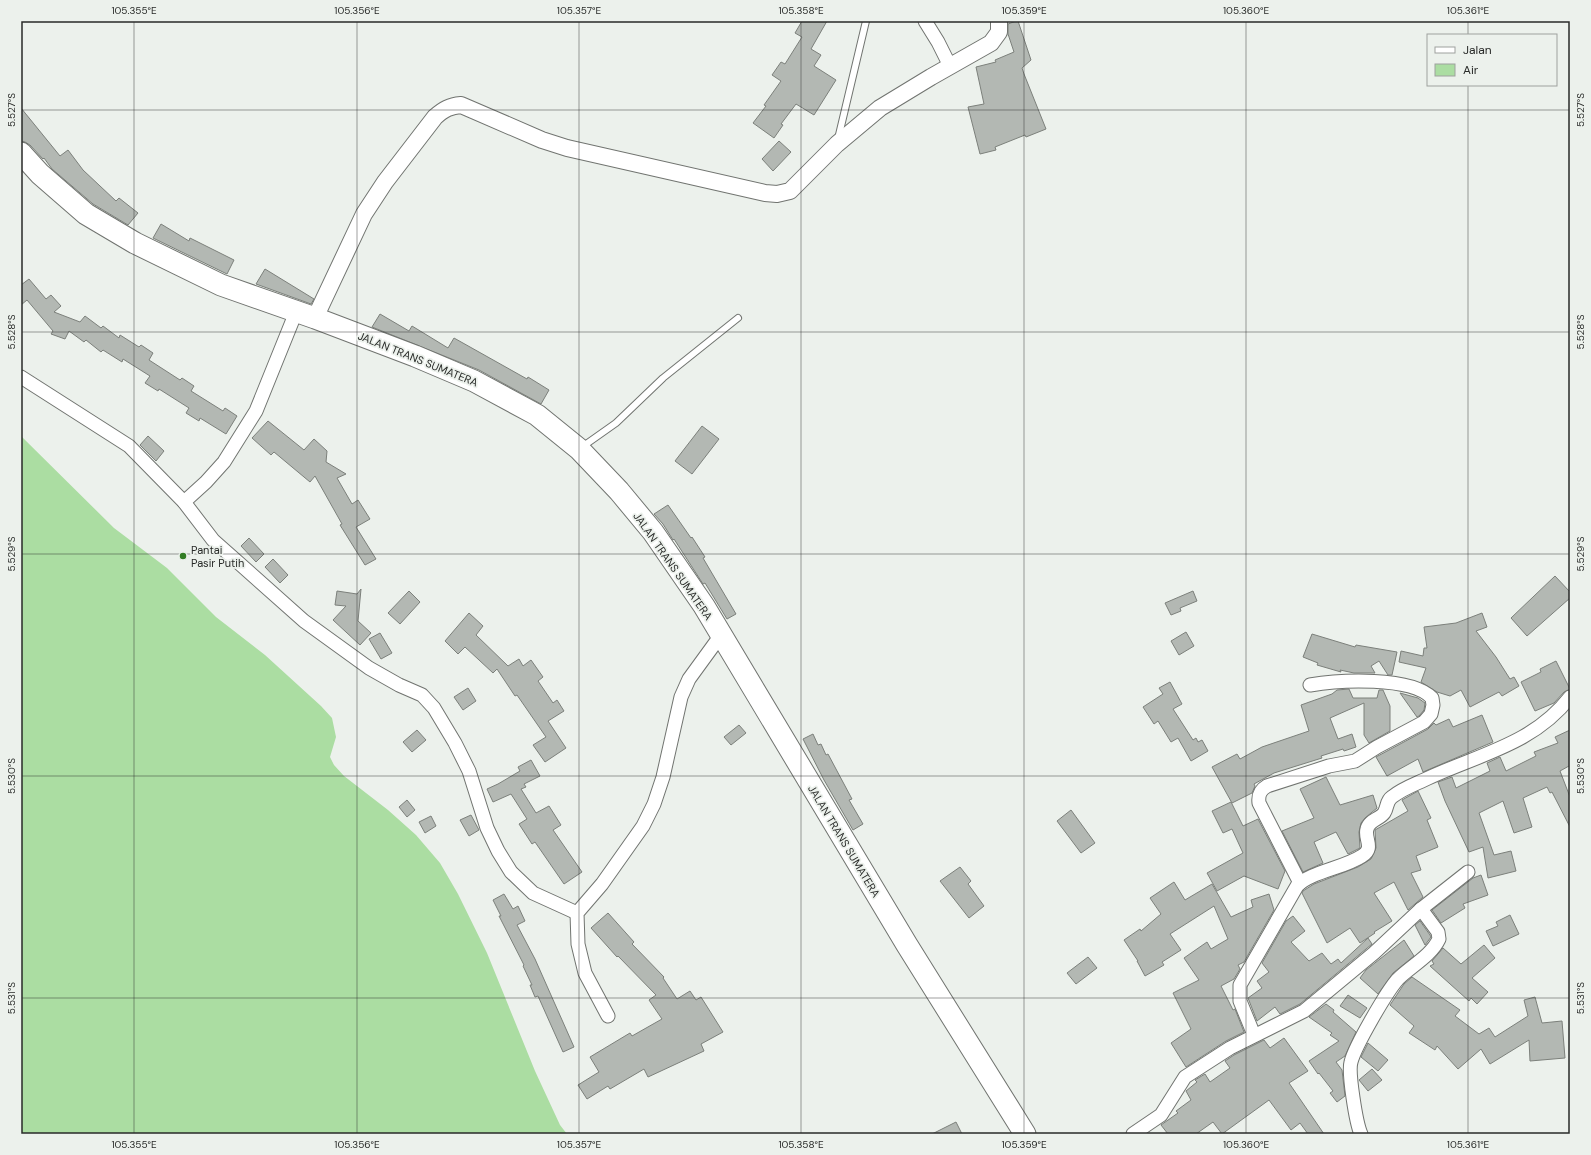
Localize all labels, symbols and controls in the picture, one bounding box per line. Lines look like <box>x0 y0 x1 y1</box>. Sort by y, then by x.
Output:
text: 105.355°E <box>111 4 157 17</box>
text: 105.356°E <box>334 4 380 17</box>
text: 105.357°E <box>557 4 601 17</box>
text: 105.358°E <box>778 4 824 17</box>
text: 105.359°E <box>1001 4 1047 17</box>
text: 105.360°E <box>1223 4 1269 17</box>
text: 105.361°E <box>1447 4 1490 17</box>
legend <box>1427 34 1557 86</box>
text: Jalan <box>1463 42 1492 58</box>
text: Air <box>1463 62 1479 78</box>
text: 5.527°S <box>5 93 18 127</box>
text: 5.527°S <box>1574 93 1587 127</box>
text: 5.528°S <box>5 314 18 349</box>
text: 5.528°S <box>1574 314 1587 349</box>
street label: JALAN TRANS SUMATERA <box>356 328 480 390</box>
street label: JALAN TRANS SUMATERA <box>630 509 716 623</box>
text: 5.529°S <box>5 536 18 572</box>
text: 5.529°S <box>1574 536 1587 572</box>
place label: Pantai Pasir Putih <box>191 543 244 570</box>
marker: Pantai Pasir Putih <box>178 551 188 561</box>
text: 5.530°S <box>5 758 18 794</box>
text: 5.530°S <box>1574 758 1587 794</box>
street label: JALAN TRANS SUMATERA <box>805 782 883 900</box>
text: 5.531°S <box>5 982 18 1014</box>
text: 5.531°S <box>1574 982 1587 1014</box>
text: 105.355°E <box>111 1138 157 1151</box>
text: 105.356°E <box>334 1138 380 1151</box>
text: 105.357°E <box>557 1138 601 1151</box>
text: 105.358°E <box>778 1138 824 1151</box>
text: 105.359°E <box>1001 1138 1047 1151</box>
text: 105.360°E <box>1223 1138 1269 1151</box>
text: 105.361°E <box>1447 1138 1490 1151</box>

